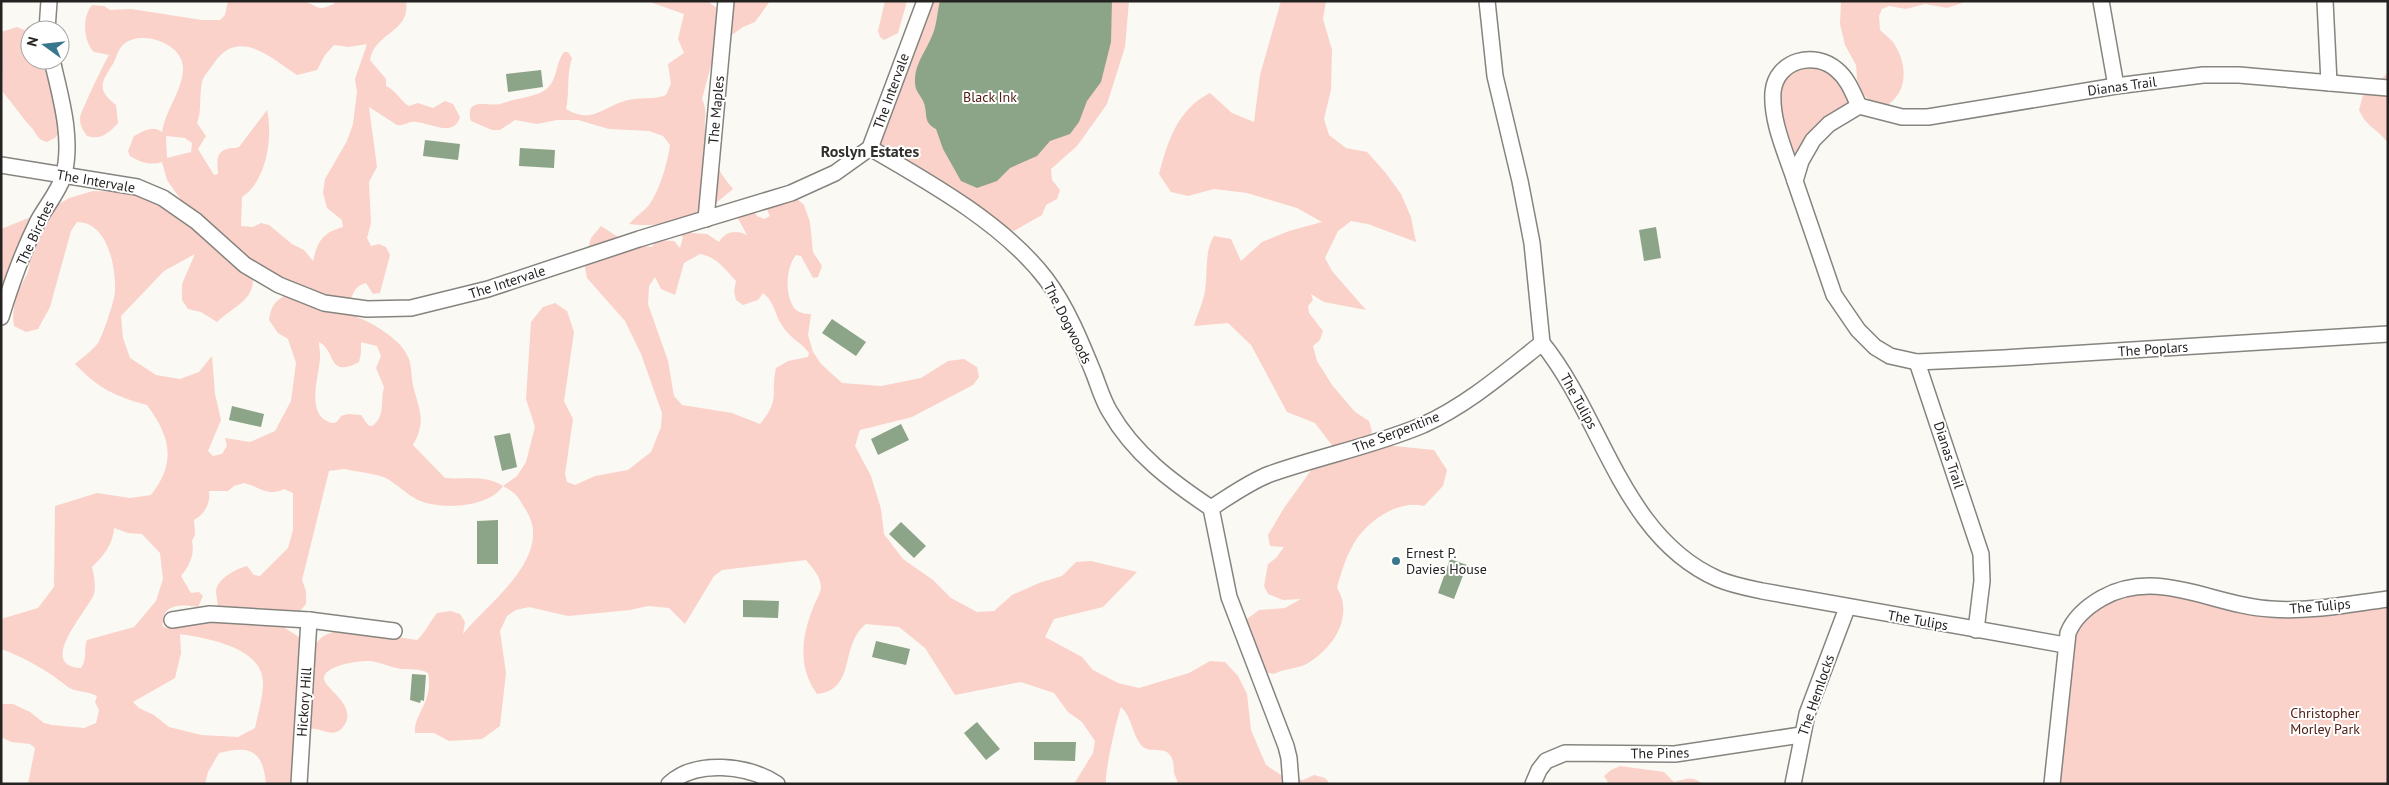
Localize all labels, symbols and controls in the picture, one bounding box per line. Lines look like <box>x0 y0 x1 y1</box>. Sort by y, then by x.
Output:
north arrow <box>20 20 70 70</box>
text: N <box>23 35 42 48</box>
street label: The Intervale <box>869 51 913 131</box>
street label: Dianas Trail <box>2086 72 2158 100</box>
street label: The Maples <box>704 75 728 145</box>
park label: Black Ink <box>963 88 1017 106</box>
district label: Roslyn Estates <box>821 141 919 161</box>
street label: The Intervale <box>55 165 137 197</box>
street label: The Birches <box>12 197 58 269</box>
street label: The Intervale <box>466 261 548 303</box>
street label: The Dogwoods <box>1040 279 1096 367</box>
street label: The Poplars <box>2117 338 2189 360</box>
street label: The Tulips <box>1556 370 1602 432</box>
street label: The Serpentine <box>1350 407 1442 457</box>
street label: Dianas Trail <box>1930 419 1968 491</box>
place label: Ernest P. Davies House <box>1406 544 1487 578</box>
marker: Ernest P. Davies House <box>1390 555 1402 567</box>
street label: The Tulips <box>2289 594 2351 618</box>
street label: The Tulips <box>1886 606 1950 634</box>
street label: The Hemlocks <box>1794 652 1838 738</box>
street label: Hickory Hill <box>293 667 315 737</box>
park label: Christopher Morley Park <box>2290 704 2360 738</box>
street label: The Pines <box>1631 743 1690 763</box>

